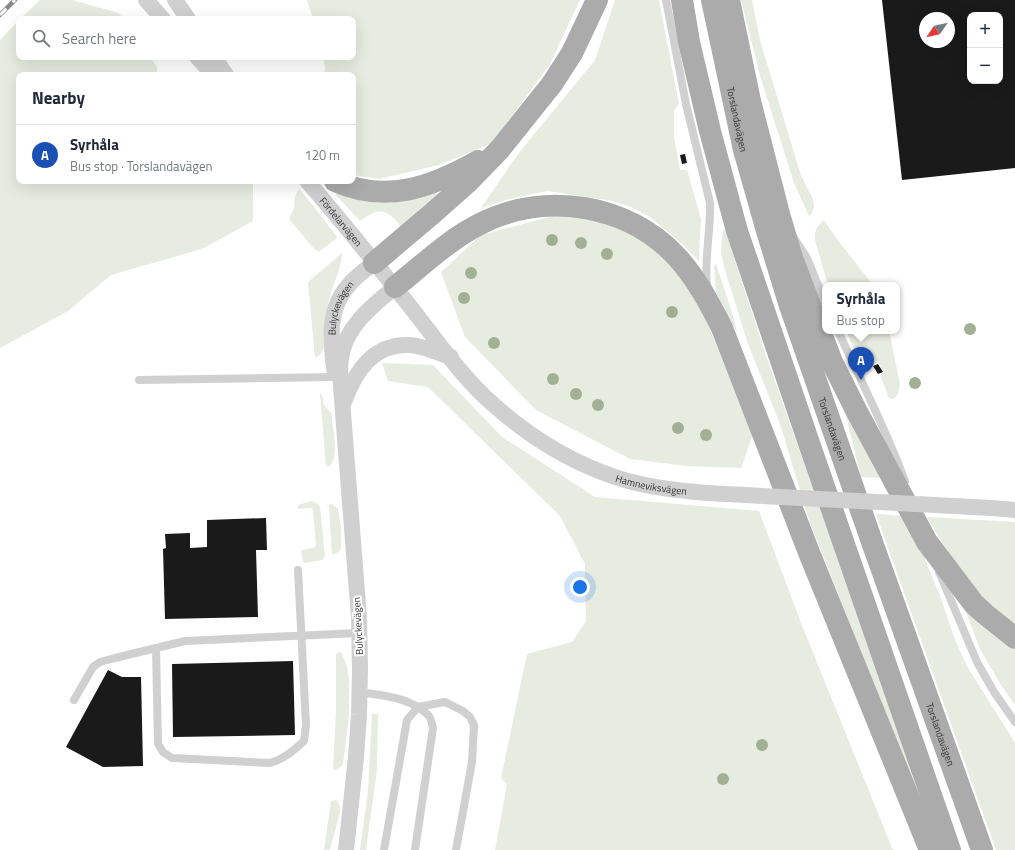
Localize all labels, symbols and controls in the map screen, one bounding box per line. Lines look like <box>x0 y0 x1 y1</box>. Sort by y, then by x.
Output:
north arrow <box>919 12 955 48</box>
map controls <box>967 12 1003 84</box>
button: + <box>967 12 1003 48</box>
search box <box>16 16 356 60</box>
icon: search <box>30 27 52 49</box>
text: Search here <box>62 27 136 50</box>
button: − <box>967 48 1003 84</box>
text: Nearby <box>32 85 85 111</box>
street label: Torslandavägen <box>723 85 752 153</box>
text: Syrhåla <box>70 133 119 156</box>
text: A <box>41 145 49 165</box>
text: 120 m <box>304 145 340 165</box>
text: Bus stop · Torslandavägen <box>70 156 212 176</box>
street label: Fördelarvägen <box>316 193 366 249</box>
street label: Bulyckevägen <box>324 277 357 335</box>
popup <box>822 282 900 334</box>
text: Syrhåla <box>837 287 885 310</box>
text: Bus stop <box>837 310 885 330</box>
pin: A <box>848 347 874 380</box>
street label: Torslandavägen <box>815 395 851 462</box>
street label: Hamneviksvägen <box>614 470 688 498</box>
your location <box>570 577 590 597</box>
street label: Bulyckevägen <box>349 597 367 655</box>
street label: Torslandavägen <box>922 701 959 768</box>

